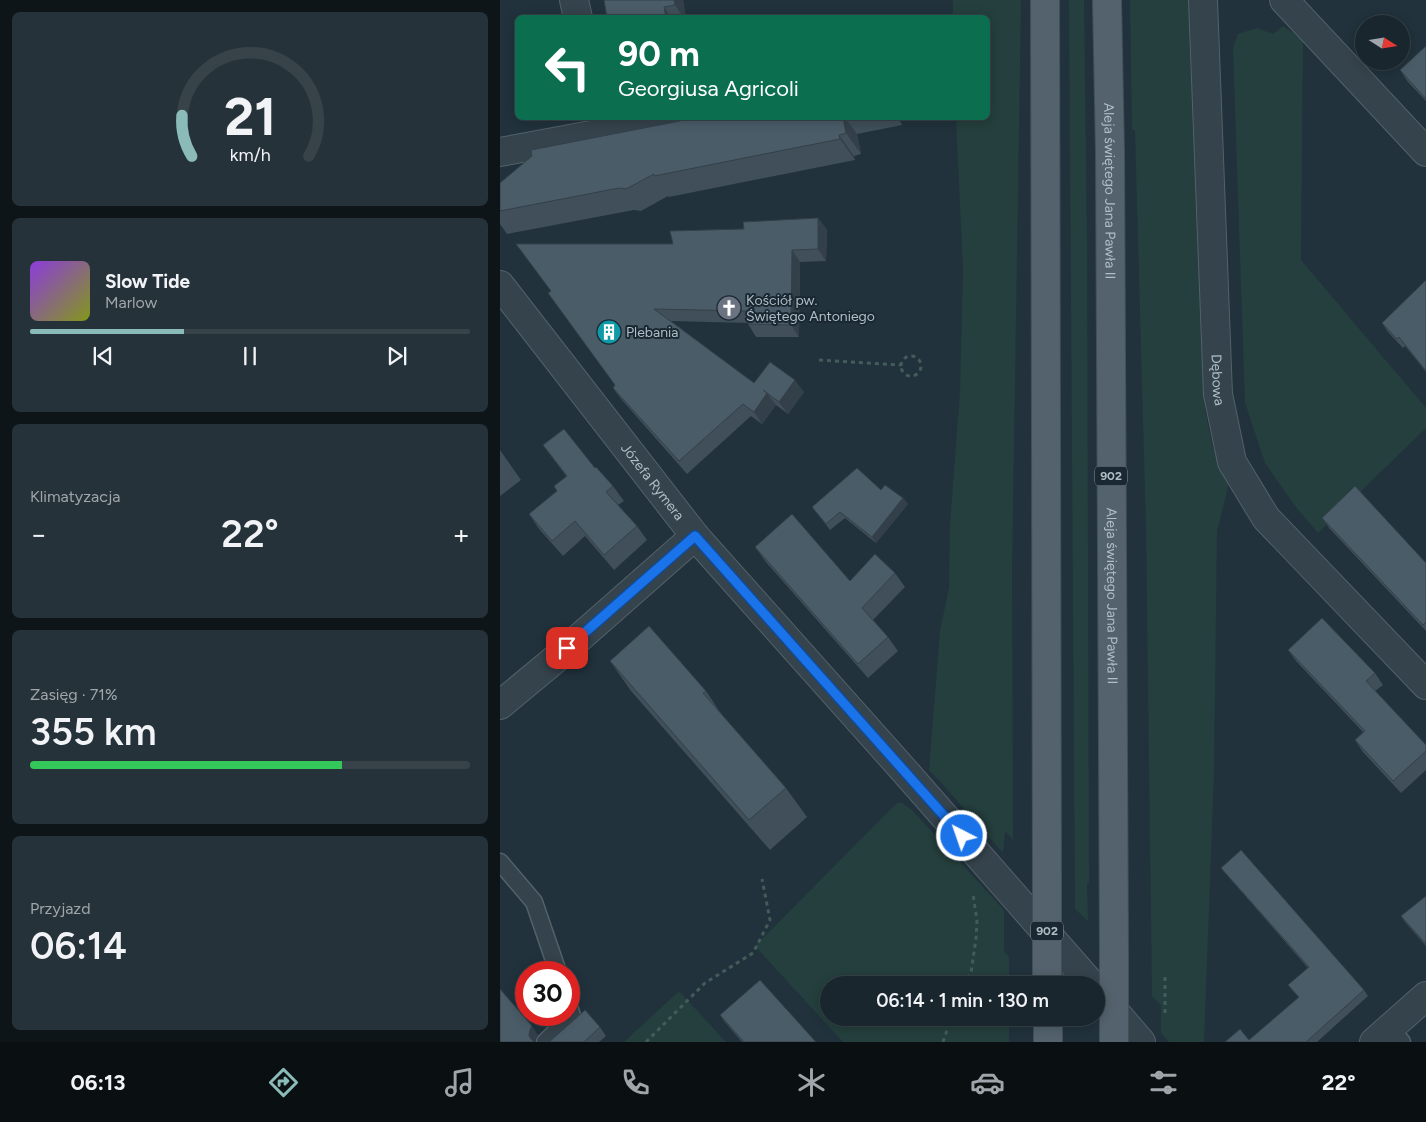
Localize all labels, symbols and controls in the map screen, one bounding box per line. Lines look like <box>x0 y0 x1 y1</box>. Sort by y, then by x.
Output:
north arrow <box>1355 15 1410 70</box>
map controls <box>1355 15 1410 70</box>
text: 90 m <box>618 33 700 75</box>
icon: left <box>535 35 600 100</box>
text: Georgiusa Agricoli <box>618 75 799 102</box>
text: 21 <box>224 86 276 148</box>
street label: Aleja świętego Jana Pawła II <box>1100 102 1119 279</box>
text: km/h <box>230 144 270 165</box>
text: Slow Tide <box>105 270 190 293</box>
place label: Kościół pw. Świętego Antoniego <box>746 292 875 325</box>
text: Marlow <box>105 293 157 312</box>
church icon: Kościół pw. Świętego Antoniego <box>716 295 742 321</box>
building icon: Plebania <box>596 319 622 345</box>
place label: Plebania <box>626 324 678 341</box>
icon: previous <box>89 342 117 370</box>
icon: pause <box>236 342 264 370</box>
icon: next <box>383 342 411 370</box>
street label: Dębowa <box>1207 354 1228 407</box>
street label: Józefa Rymera <box>617 440 688 524</box>
road number: 902 <box>1095 466 1127 486</box>
text: Klimatyzacja <box>30 487 120 506</box>
street label: Aleja świętego Jana Pawła II <box>1103 508 1121 684</box>
text: 22° <box>221 511 279 557</box>
text: − <box>30 517 47 551</box>
text: + <box>453 517 470 551</box>
pin <box>546 627 588 669</box>
icon: arrive <box>553 634 581 662</box>
text: Zasięg · 71% <box>30 685 117 704</box>
text: 355 km <box>30 709 157 755</box>
position arrow <box>935 809 987 861</box>
text: Przyjazd <box>30 899 91 918</box>
road number: 902 <box>1031 921 1063 940</box>
text: 06:14 <box>30 923 127 969</box>
speed limit sign: 30 <box>515 961 580 1026</box>
text: 06:14 · 1 min · 130 m <box>876 989 1049 1012</box>
icon: directions <box>266 1065 301 1100</box>
icon: music <box>442 1065 477 1100</box>
icon: phone <box>618 1065 653 1100</box>
icon: climate <box>794 1065 829 1100</box>
icon: car <box>970 1065 1005 1100</box>
icon: filters <box>1146 1065 1181 1100</box>
text: 06:13 <box>70 1069 126 1096</box>
text: 22° <box>1322 1069 1356 1096</box>

